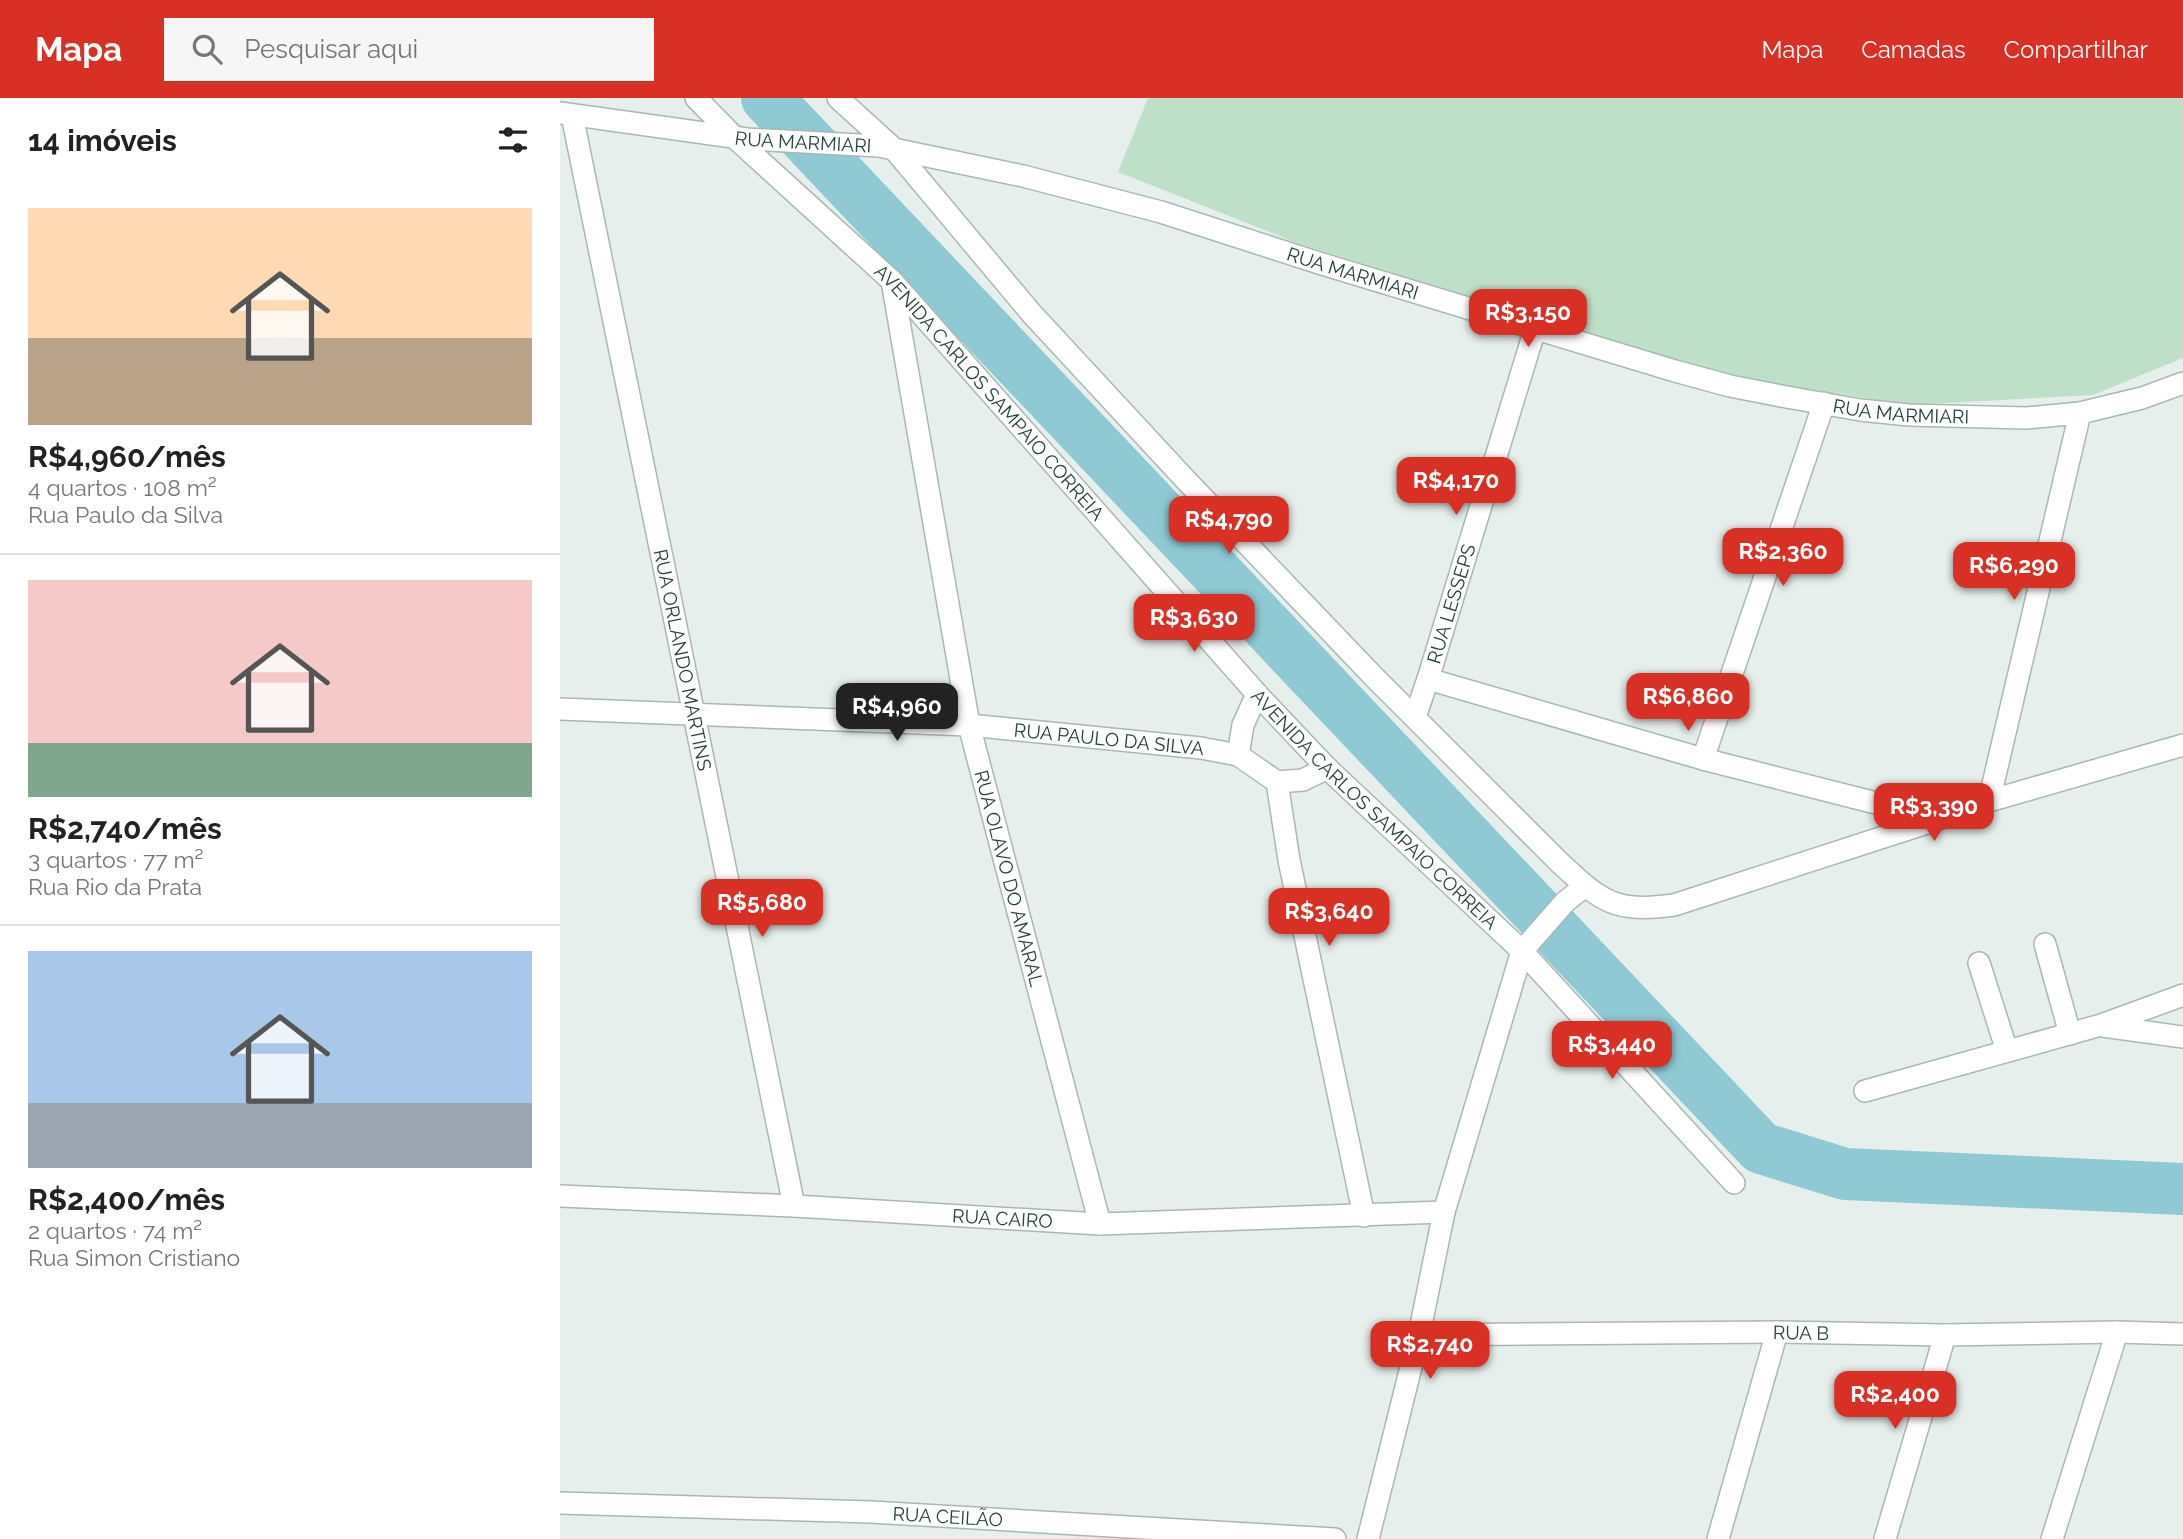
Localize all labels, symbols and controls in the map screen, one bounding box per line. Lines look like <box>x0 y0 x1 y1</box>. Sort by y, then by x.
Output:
search box <box>164 18 654 81</box>
text: Mapa <box>35 30 122 69</box>
icon: search <box>188 30 226 68</box>
text: Pesquisar aqui <box>244 34 418 64</box>
text: Mapa <box>1761 35 1823 64</box>
text: Camadas <box>1861 35 1966 64</box>
text: Compartilhar <box>2004 35 2148 64</box>
icon: filters <box>494 121 532 159</box>
text: 14 imóveis <box>28 123 177 158</box>
street label: RUA MARMIARI <box>733 126 872 157</box>
street label: RUA MARMIARI <box>1284 242 1421 304</box>
icon: home <box>217 253 343 379</box>
street label: AVENIDA CARLOS SAMPAIO CORREIA <box>870 260 1109 525</box>
pin: R$3,150 <box>1463 289 1593 349</box>
text: R$3,150 <box>1485 298 1571 325</box>
street label: RUA MARMIARI <box>1831 394 1969 428</box>
text: R$4,960/mês <box>28 439 226 474</box>
pin: R$4,170 <box>1391 458 1521 517</box>
text: R$4,170 <box>1413 466 1499 493</box>
text: 4 quartos · 108 m² <box>28 474 217 501</box>
pin: R$4,790 <box>1164 496 1294 556</box>
text: Rua Paulo da Silva <box>28 501 223 528</box>
text: R$4,790 <box>1185 505 1273 532</box>
pin: R$2,360 <box>1718 528 1848 588</box>
text: R$2,360 <box>1738 537 1828 564</box>
street label: RUA LESSEPS <box>1422 541 1480 666</box>
pin: R$6,290 <box>1949 542 2079 602</box>
street label: RUA ORLANDO MARTINS <box>650 547 716 773</box>
text: R$6,290 <box>1969 551 2059 578</box>
pin: R$3,630 <box>1129 594 1259 654</box>
text: R$3,630 <box>1150 603 1238 630</box>
icon: home <box>217 625 343 751</box>
pin: R$6,860 <box>1623 674 1753 733</box>
text: R$6,860 <box>1642 682 1734 709</box>
pin: R$4,960 <box>832 684 962 743</box>
street label: AVENIDA CARLOS SAMPAIO CORREIA <box>1247 684 1502 934</box>
text: R$4,960 <box>852 692 942 719</box>
street label: RUA PAULO DA SILVA <box>1013 719 1205 759</box>
street label: RUA OLAVO DO AMARAL <box>970 768 1048 989</box>
pin: R$3,390 <box>1869 784 1999 843</box>
text: R$3,390 <box>1890 792 1978 819</box>
text: R$2,740/mês <box>28 811 222 846</box>
text: 3 quartos · 77 m² <box>28 846 204 873</box>
text: Rua Rio da Prata <box>28 873 202 900</box>
pin: R$5,680 <box>697 880 827 939</box>
text: R$5,680 <box>717 888 807 915</box>
pin: R$3,640 <box>1264 888 1394 948</box>
text: R$3,640 <box>1284 897 1374 924</box>
icon: home <box>217 996 343 1122</box>
pin: R$3,440 <box>1547 1021 1677 1081</box>
text: R$3,440 <box>1568 1030 1656 1057</box>
text: R$2,400/mês <box>28 1182 225 1217</box>
street label: RUA CAIRO <box>952 1204 1053 1232</box>
text: 2 quartos · 74 m² <box>28 1217 202 1244</box>
text: Rua Simon Cristiano <box>28 1244 240 1271</box>
street label: RUA B <box>1773 1321 1829 1344</box>
pin: R$2,740 <box>1365 1322 1495 1381</box>
text: R$2,740 <box>1387 1330 1474 1357</box>
pin: R$2,400 <box>1830 1372 1960 1431</box>
text: R$2,400 <box>1850 1380 1940 1407</box>
street label: RUA CEILÃO <box>892 1502 1003 1531</box>

